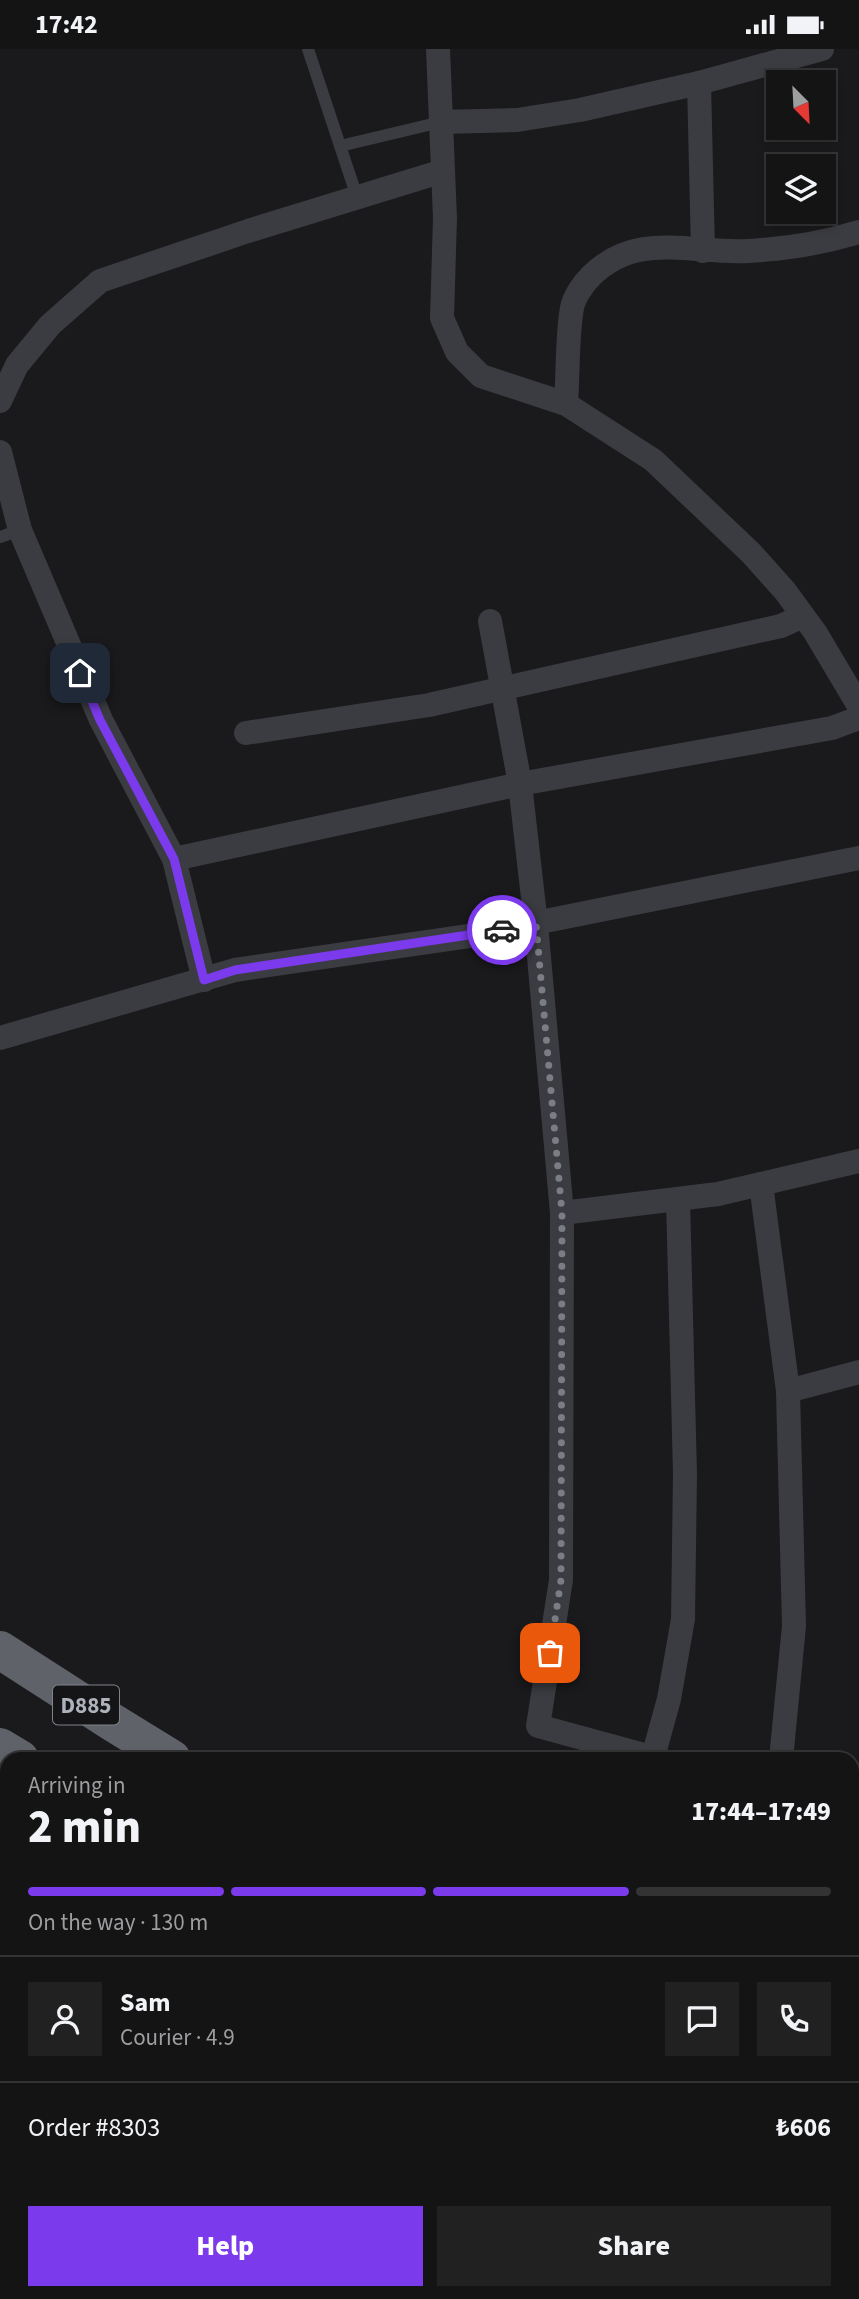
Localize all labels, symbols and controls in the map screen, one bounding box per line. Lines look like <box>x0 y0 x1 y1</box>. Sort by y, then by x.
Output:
text: 17:42 <box>35 6 98 43</box>
north arrow <box>766 70 836 140</box>
map controls <box>766 70 836 224</box>
button: layers <box>766 154 836 224</box>
pin <box>50 643 110 703</box>
icon: home <box>61 654 99 692</box>
courier <box>467 895 537 965</box>
icon: car <box>483 911 521 949</box>
pin <box>520 1623 580 1683</box>
icon: bag <box>531 1634 569 1672</box>
road number: D885 <box>53 1686 119 1725</box>
text: Arriving in <box>28 1769 126 1802</box>
text: 17:44–17:49 <box>691 1793 831 1830</box>
text: 2 min <box>28 1795 141 1860</box>
text: On the way · 130 m <box>28 1906 208 1939</box>
button: person <box>28 1982 102 2056</box>
button: chat <box>665 1982 739 2056</box>
button: phone <box>757 1982 831 2056</box>
text: Sam <box>120 1984 170 2021</box>
text: Courier · 4.9 <box>120 2021 235 2054</box>
text: Order #8303 <box>28 2109 160 2146</box>
text: ₺606 <box>776 2109 831 2146</box>
button: Help <box>28 2206 423 2286</box>
button: Share <box>437 2206 831 2286</box>

